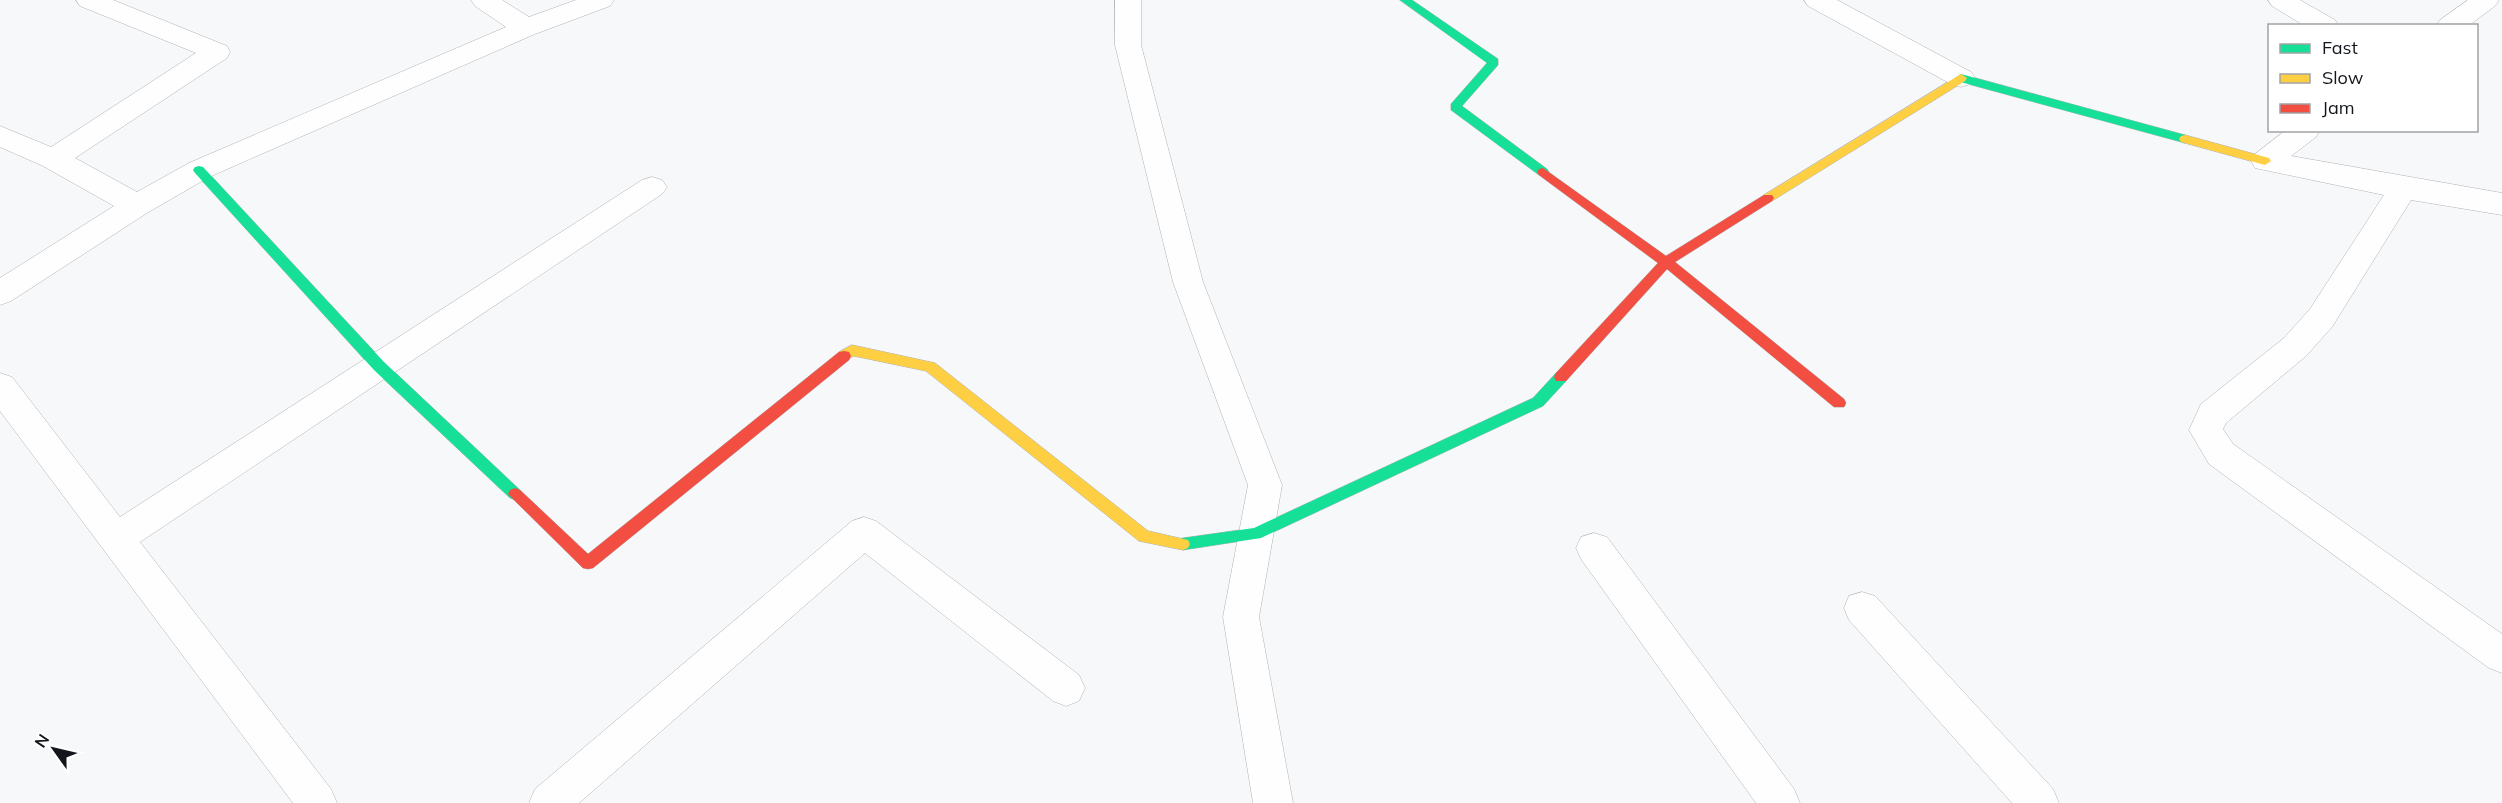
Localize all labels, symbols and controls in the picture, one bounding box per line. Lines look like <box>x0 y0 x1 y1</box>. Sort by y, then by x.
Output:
legend <box>2268 24 2478 132</box>
text: Fast <box>2322 36 2358 59</box>
text: Slow <box>2322 66 2364 89</box>
text: Jam <box>2322 96 2355 119</box>
north arrow <box>24 719 84 779</box>
text: N <box>30 730 53 751</box>

